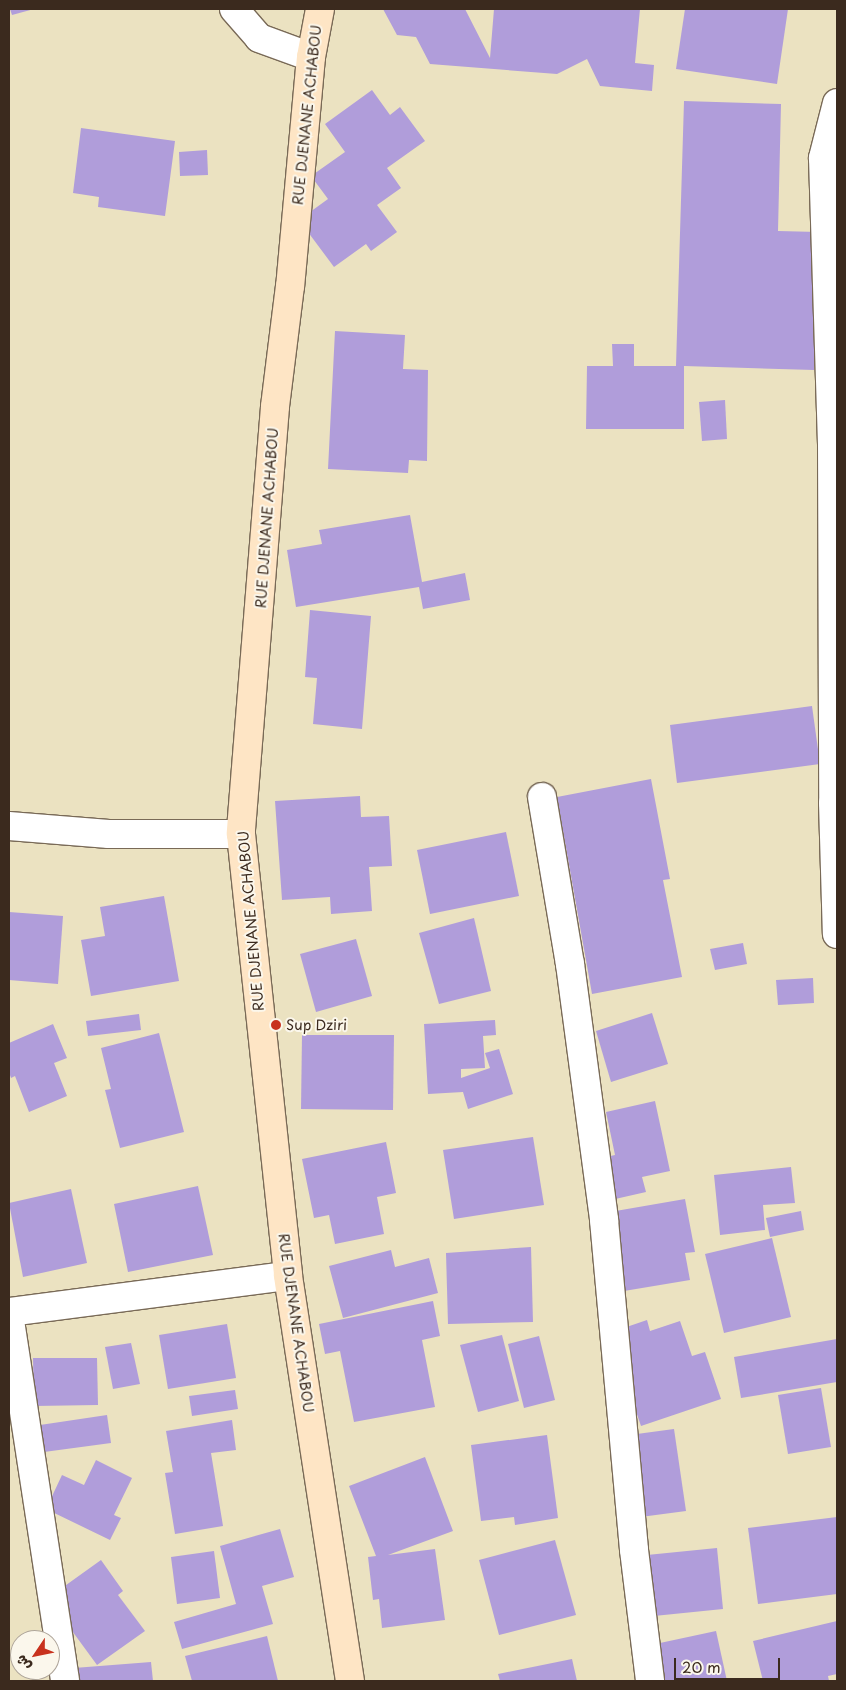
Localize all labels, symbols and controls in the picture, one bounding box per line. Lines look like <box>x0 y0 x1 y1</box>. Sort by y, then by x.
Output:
street label: RUE DJENANE ACHABOU <box>289 24 325 206</box>
street label: RUE DJENANE ACHABOU <box>252 427 282 609</box>
street label: RUE DJENANE ACHABOU <box>235 830 267 1012</box>
place label: Sup Dziri <box>286 1017 347 1033</box>
marker: Sup Dziri <box>270 1019 282 1031</box>
street label: RUE DJENANE ACHABOU <box>275 1232 317 1414</box>
north arrow <box>10 1630 60 1680</box>
scale bar <box>676 1648 782 1680</box>
text: ش <box>10 1651 36 1675</box>
text: 20 m <box>682 1655 721 1678</box>

